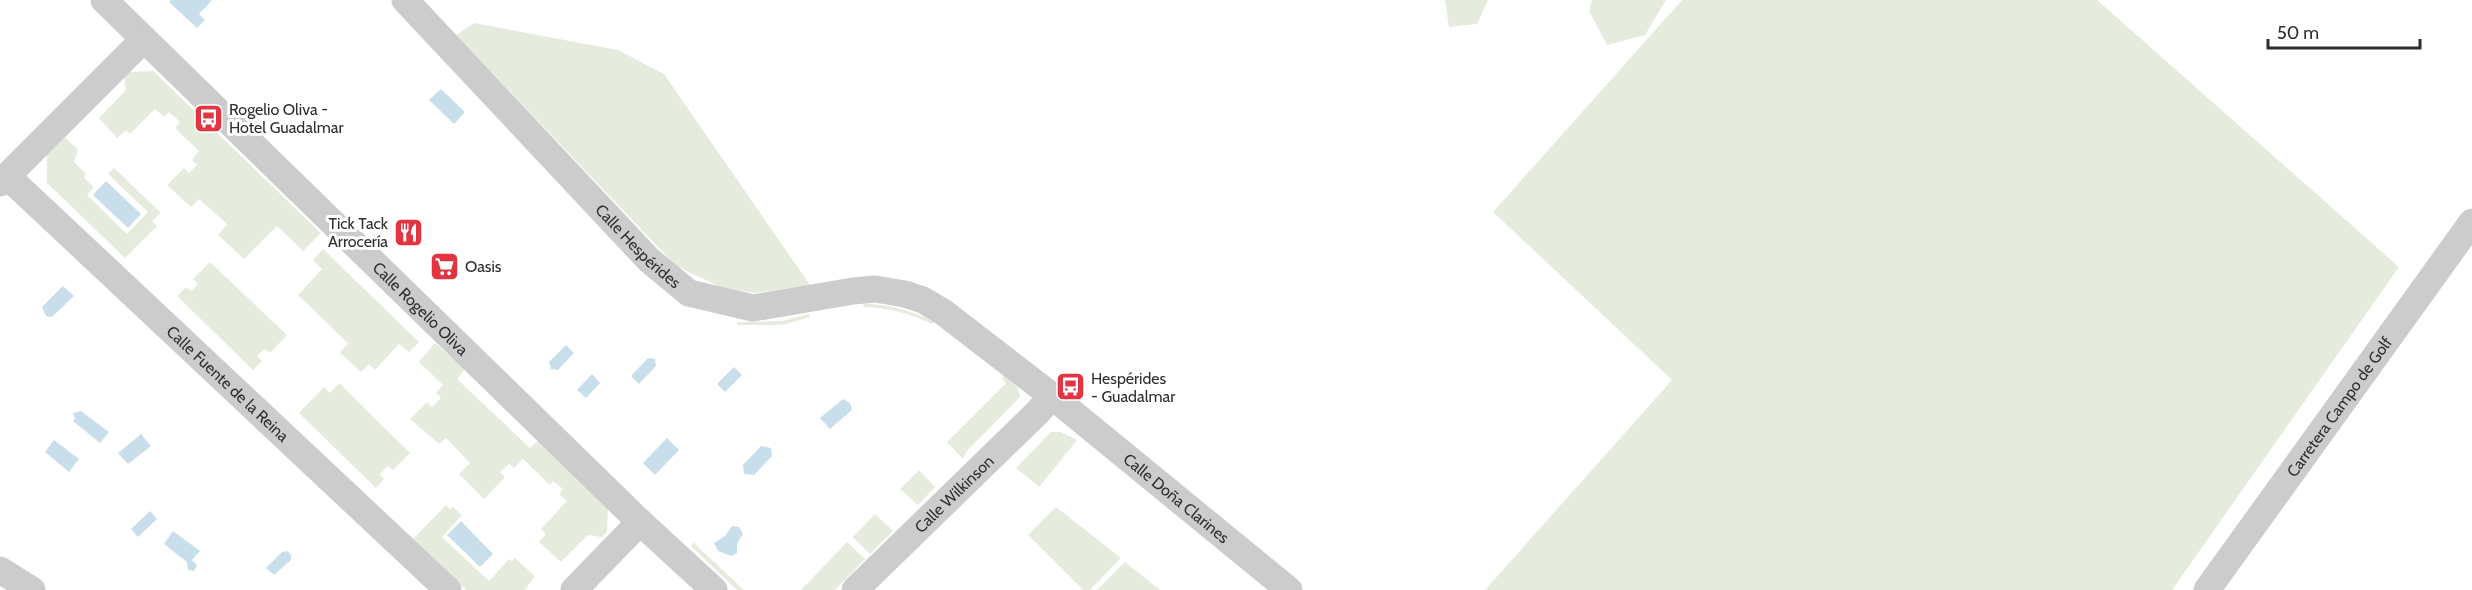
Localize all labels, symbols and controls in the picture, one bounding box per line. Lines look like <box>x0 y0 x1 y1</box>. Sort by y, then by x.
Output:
scale bar <box>2268 12 2420 50</box>
text: 50 m <box>2277 22 2319 44</box>
place label: Rogelio Oliva - Hotel Guadalmar <box>229 100 344 137</box>
bus stop icon: Rogelio Oliva - Hotel Guadalmar <box>192 102 224 134</box>
street label: Calle Hespérides <box>592 200 685 292</box>
place label: Tick Tack Arrocería <box>328 214 389 251</box>
restaurant icon: Tick Tack Arrocería <box>393 216 425 248</box>
supermarket icon: Oasis <box>428 250 460 282</box>
place label: Oasis <box>465 257 502 276</box>
street label: Calle Rogelio Oliva <box>369 258 473 359</box>
street label: Calle Fuente de la Reina <box>163 322 293 445</box>
street label: Carretera Campo de Golf <box>2282 332 2396 480</box>
place label: Hespérides - Guadalmar <box>1091 369 1176 406</box>
bus stop icon: Hespérides - Guadalmar <box>1054 371 1086 403</box>
street label: Calle Doña Clarines <box>1120 449 1234 547</box>
street label: Calle Wilkinson <box>910 451 998 537</box>

